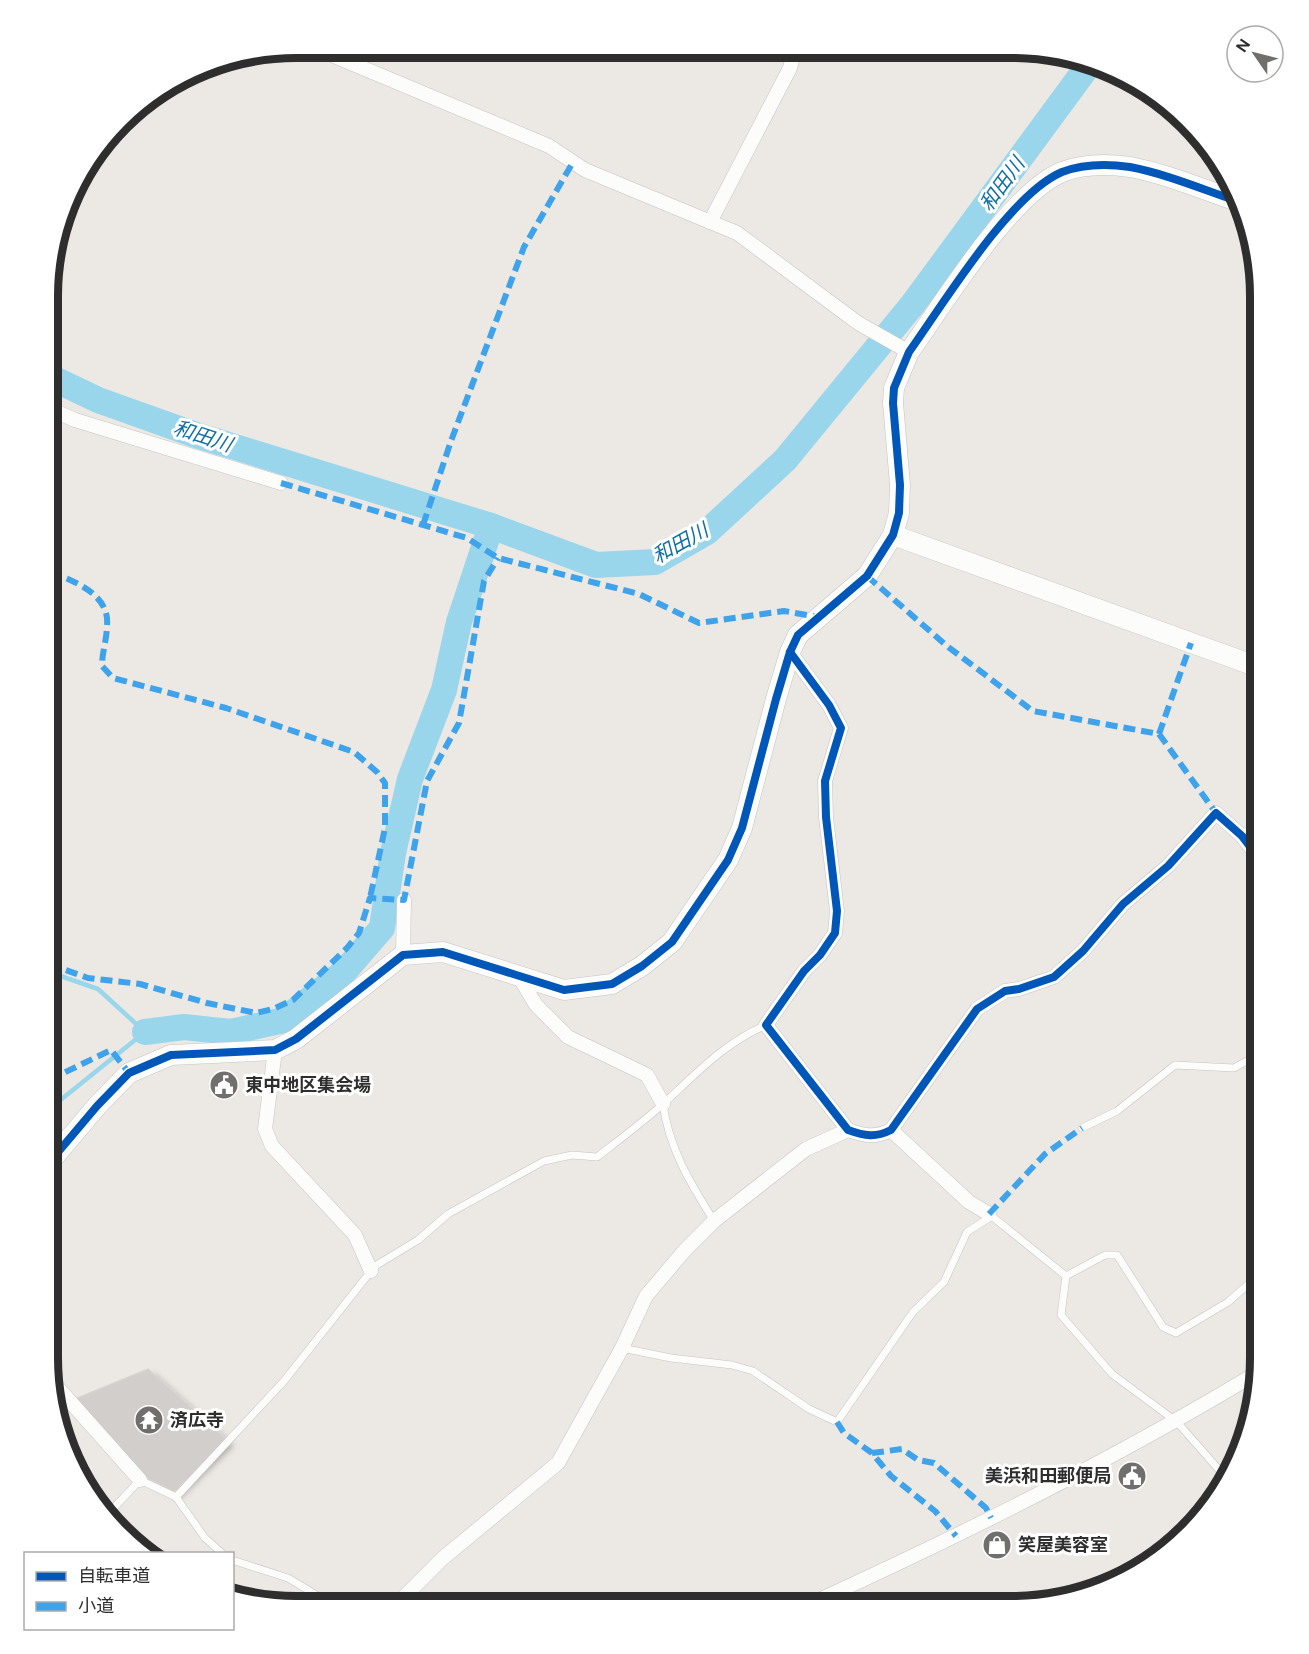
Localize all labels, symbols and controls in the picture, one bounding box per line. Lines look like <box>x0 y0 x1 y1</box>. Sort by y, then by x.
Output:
north arrow <box>1225 24 1285 84</box>
text: N <box>1231 35 1255 56</box>
water label: 和田川 <box>974 150 1031 216</box>
water label: 和田川 <box>170 414 237 458</box>
water label: 和田川 <box>647 516 714 569</box>
public building icon: 東中地区集会場 <box>208 1069 240 1101</box>
place label: 東中地区集会場 <box>245 1073 371 1097</box>
temple icon: 済広寺 <box>133 1404 165 1436</box>
place label: 済広寺 <box>170 1408 224 1432</box>
public building icon: 美浜和田郵便局 <box>1116 1460 1148 1492</box>
place label: 美浜和田郵便局 <box>985 1464 1111 1488</box>
shop icon: 笑屋美容室 <box>981 1529 1013 1561</box>
place label: 笑屋美容室 <box>1018 1533 1108 1557</box>
legend <box>24 1552 234 1630</box>
text: 自転車道 <box>78 1564 150 1588</box>
text: 小道 <box>78 1594 114 1618</box>

